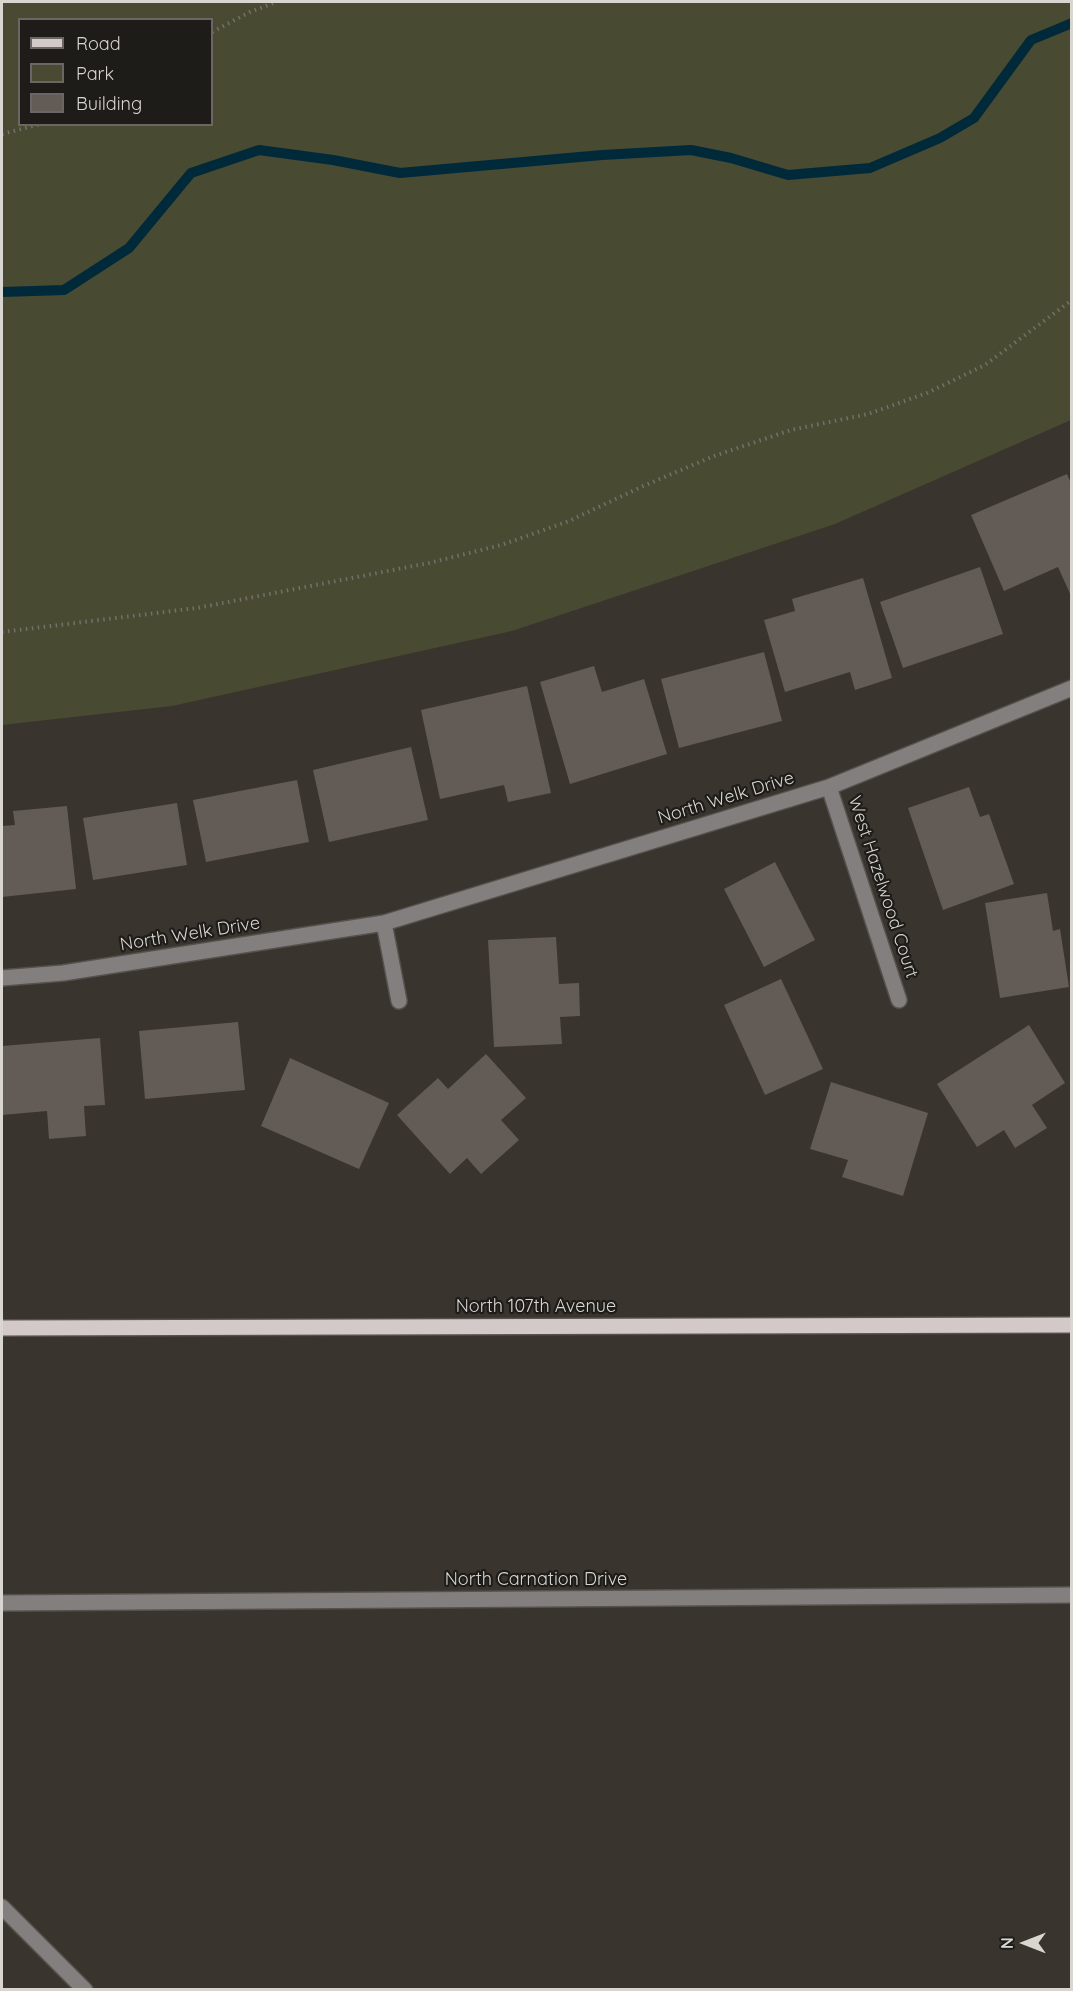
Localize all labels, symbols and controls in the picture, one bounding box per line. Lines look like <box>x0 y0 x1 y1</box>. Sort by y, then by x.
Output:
legend <box>18 18 213 126</box>
text: Road <box>76 32 121 55</box>
text: Park <box>76 62 114 85</box>
text: Building <box>76 92 142 115</box>
street label: North Welk Drive <box>655 767 797 829</box>
street label: West Hazelwood Court <box>843 793 923 981</box>
street label: North Welk Drive <box>118 912 262 956</box>
street label: North 107th Avenue <box>456 1296 616 1318</box>
street label: North Carnation Drive <box>445 1569 627 1591</box>
north arrow <box>995 1913 1055 1973</box>
text: N <box>997 1937 1017 1949</box>

